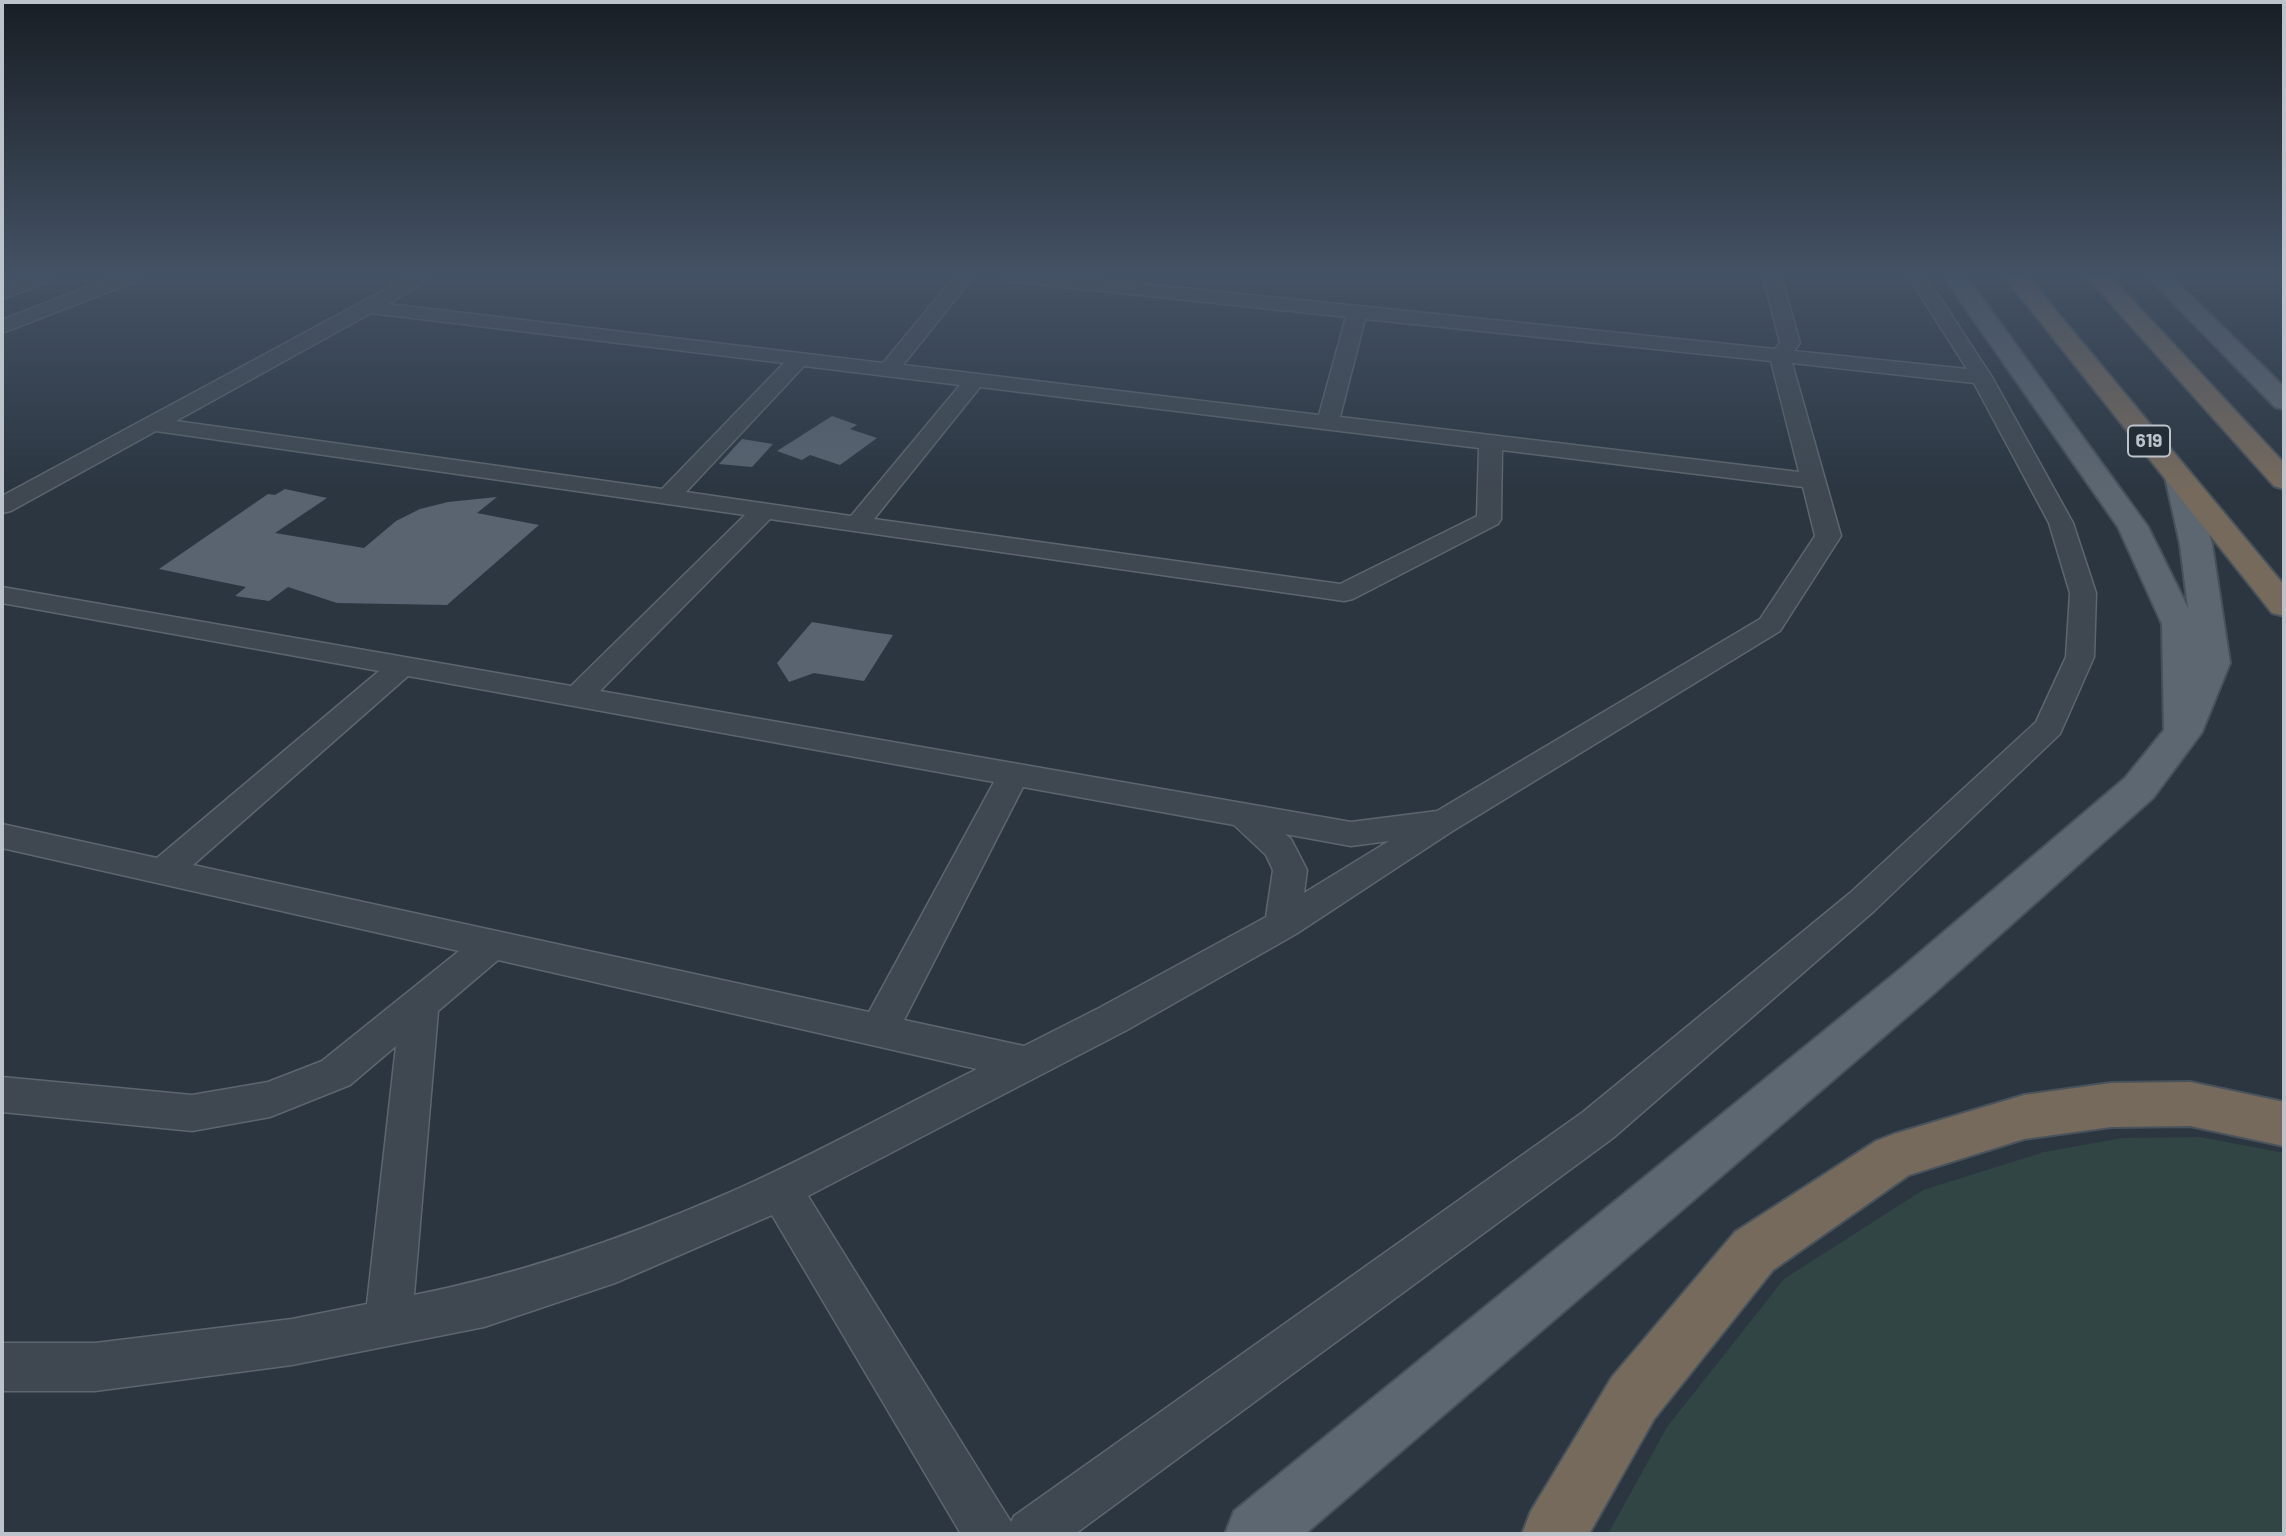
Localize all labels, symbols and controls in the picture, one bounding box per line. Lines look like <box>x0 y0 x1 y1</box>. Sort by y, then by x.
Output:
road number: 619 <box>2128 426 2170 456</box>

